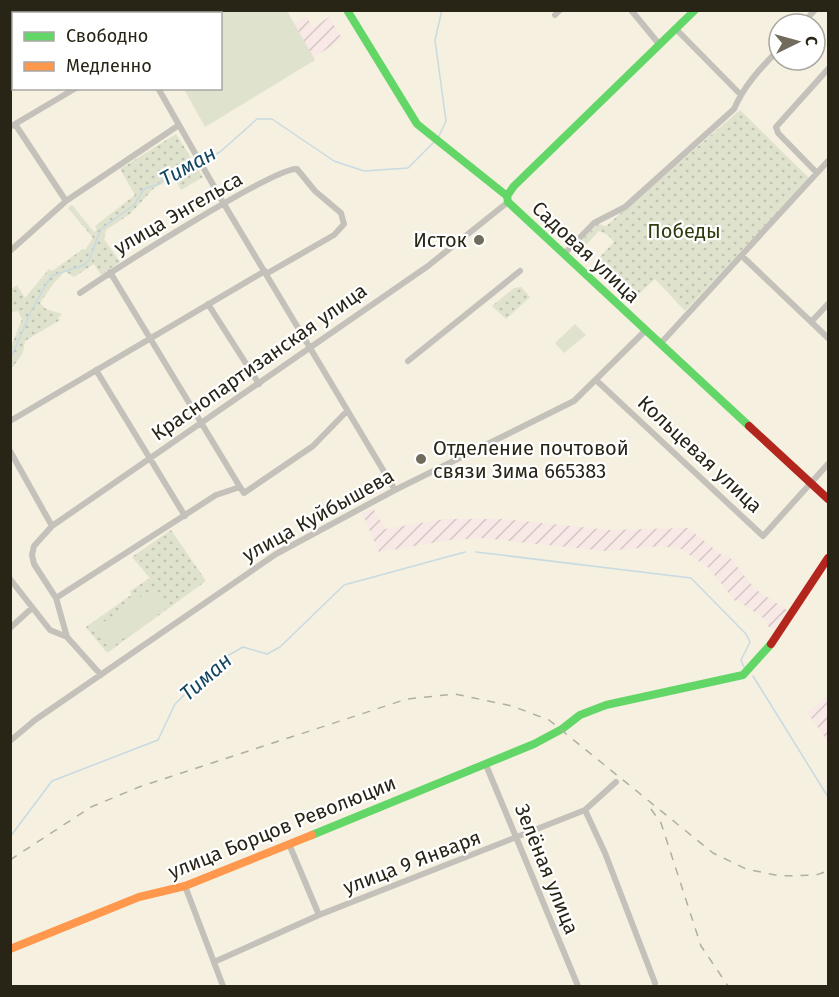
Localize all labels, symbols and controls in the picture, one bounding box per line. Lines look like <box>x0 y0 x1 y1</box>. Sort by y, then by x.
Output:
legend <box>12 12 222 90</box>
north arrow <box>767 12 827 72</box>
text: Свободно <box>66 25 148 47</box>
text: С <box>802 35 821 47</box>
text: Медленно <box>66 55 152 77</box>
water label: Тиман <box>155 140 221 192</box>
street label: улица Энгельса <box>109 166 247 260</box>
street label: Садовая улица <box>527 196 645 308</box>
park label: Победы <box>647 219 721 243</box>
place label: Исток <box>413 228 468 252</box>
marker: Исток <box>472 233 486 247</box>
street label: Краснопартизанская улица <box>147 278 371 446</box>
street label: Кольцевая улица <box>633 390 767 518</box>
place label: Отделение почтовой связи Зима 665383 <box>433 436 629 483</box>
marker: Отделение почтовой связи Зима 665383 <box>414 452 428 466</box>
street label: улица Куйбышева <box>238 463 398 567</box>
water label: Тиман <box>175 647 237 707</box>
street label: улица Борцов Революции <box>165 770 399 884</box>
street label: Зелёная улица <box>510 800 584 938</box>
street label: улица 9 Января <box>340 825 484 899</box>

